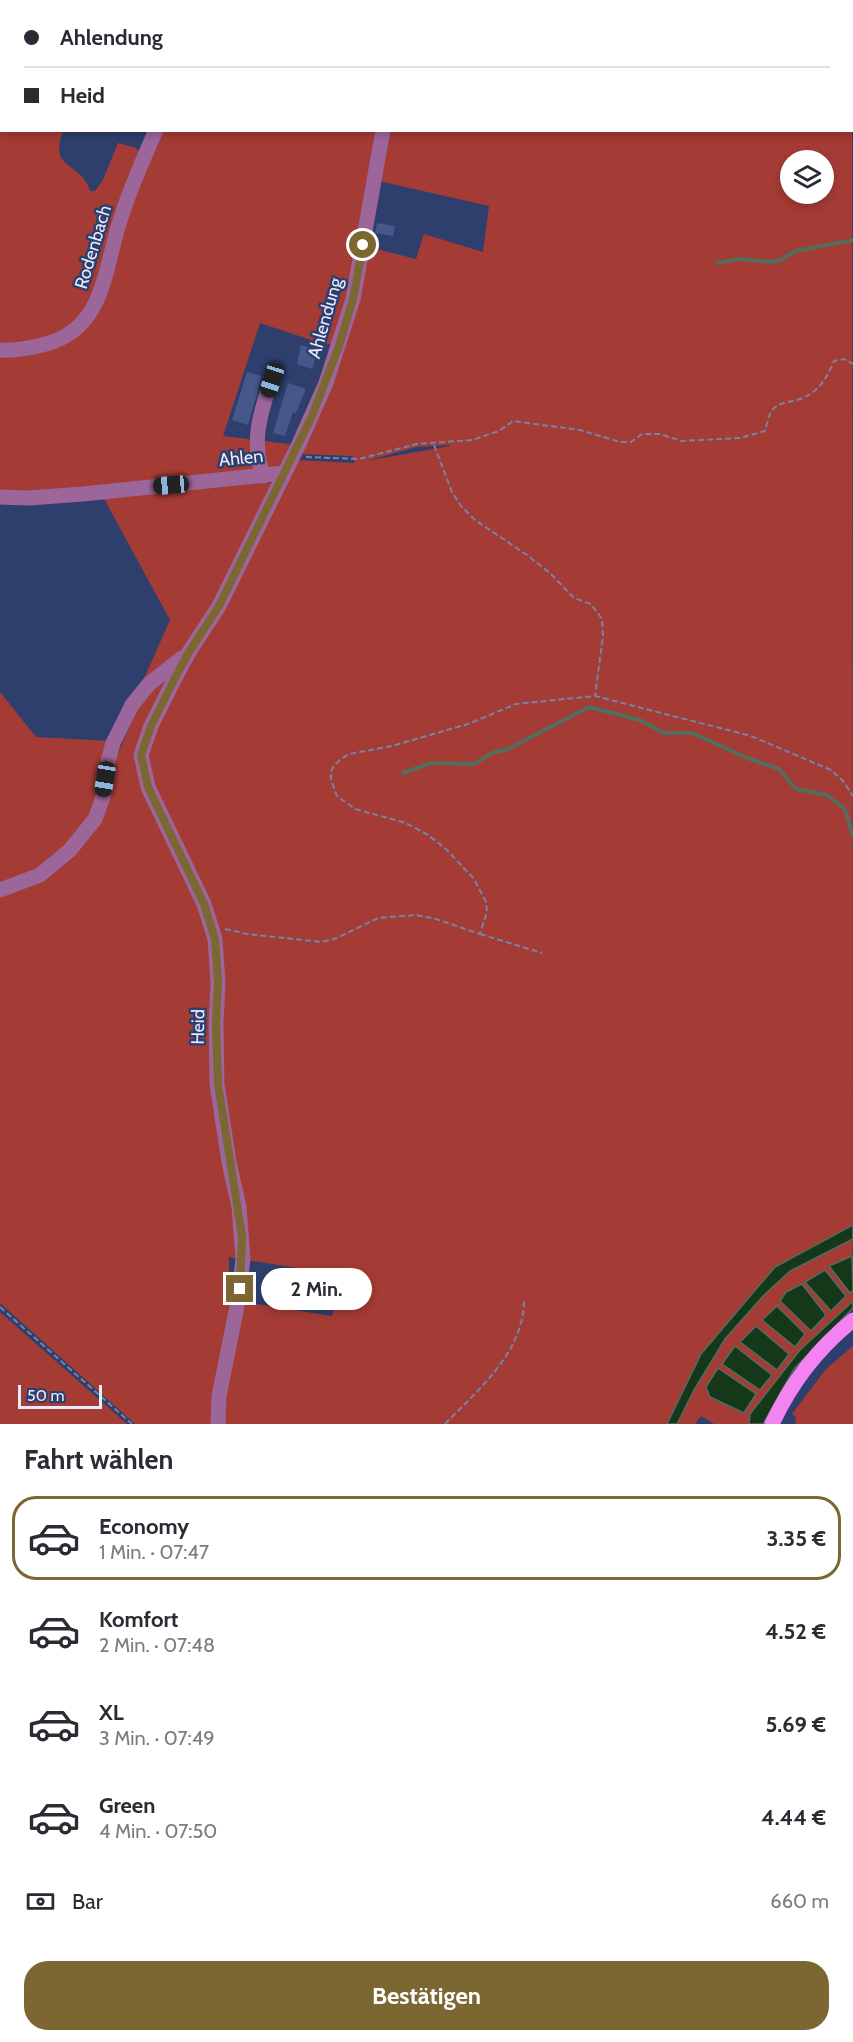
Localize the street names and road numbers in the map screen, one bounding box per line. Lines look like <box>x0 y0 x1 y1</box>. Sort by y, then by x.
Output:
street label: Rodenbach <box>70 203 116 291</box>
street label: Ahlendung <box>303 274 347 361</box>
street label: Ahlen <box>218 445 264 471</box>
street label: Heid <box>187 1009 209 1045</box>

